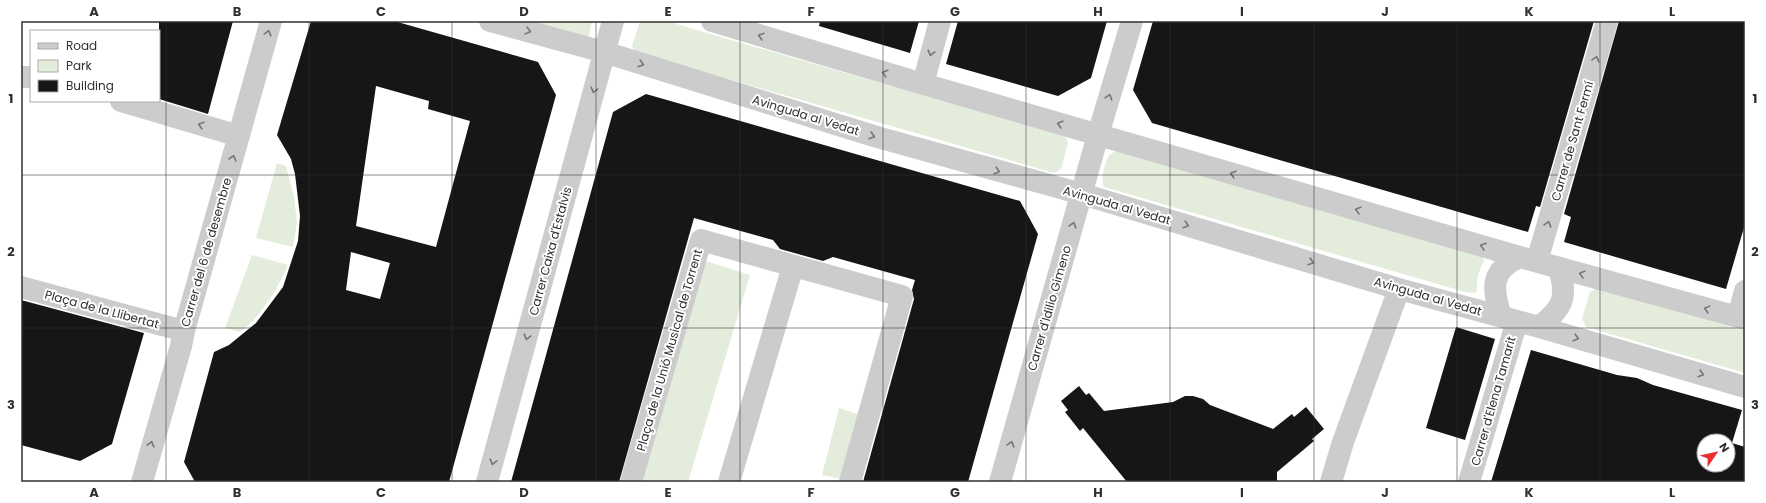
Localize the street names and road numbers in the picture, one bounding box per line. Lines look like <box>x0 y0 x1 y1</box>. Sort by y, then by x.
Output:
street label: Carrer de Sant Fermí <box>1547 79 1597 203</box>
street label: Avinguda al Vedat <box>750 91 862 139</box>
street label: Carrer del 6 de desembre <box>177 175 235 329</box>
street label: Avinguda al Vedat <box>1061 182 1173 228</box>
street label: Carrer Caixa d'Estalvis <box>525 185 575 317</box>
street label: Carrer d'Idilio Gimeno <box>1023 243 1075 373</box>
street label: Plaça de la Unió Musical de Torrent <box>632 247 706 453</box>
street label: Avinguda al Vedat <box>1372 273 1484 319</box>
street label: Plaça de la Llibertat <box>43 286 161 332</box>
street label: Carrer d'Elena Tamarit <box>1466 334 1520 468</box>

